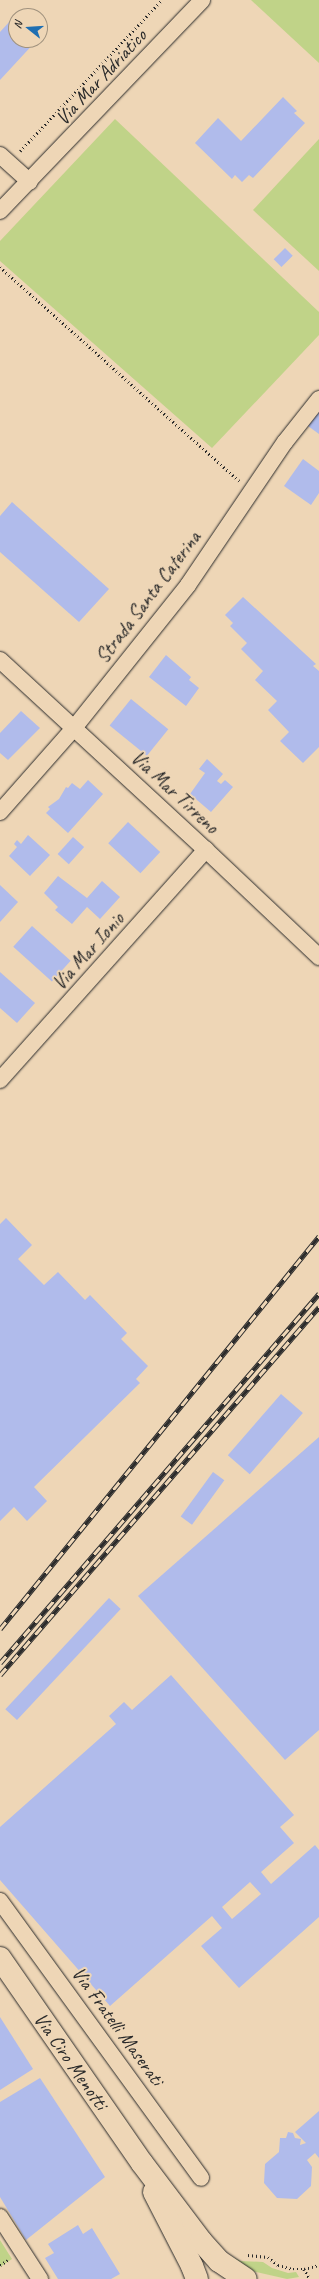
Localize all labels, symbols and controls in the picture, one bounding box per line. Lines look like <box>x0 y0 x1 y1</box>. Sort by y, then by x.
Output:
north arrow <box>8 8 48 48</box>
text: N <box>10 19 25 30</box>
street label: Via Mar Adriatico <box>50 24 152 130</box>
street label: Strada Santa Caterina <box>90 526 206 668</box>
street label: Via Mar Tirreno <box>126 745 224 839</box>
street label: Via Mar Ionio <box>47 907 129 995</box>
street label: Via Fratelli Maserati <box>67 1962 169 2090</box>
street label: Via Ciro Menotti <box>29 2008 113 2114</box>

